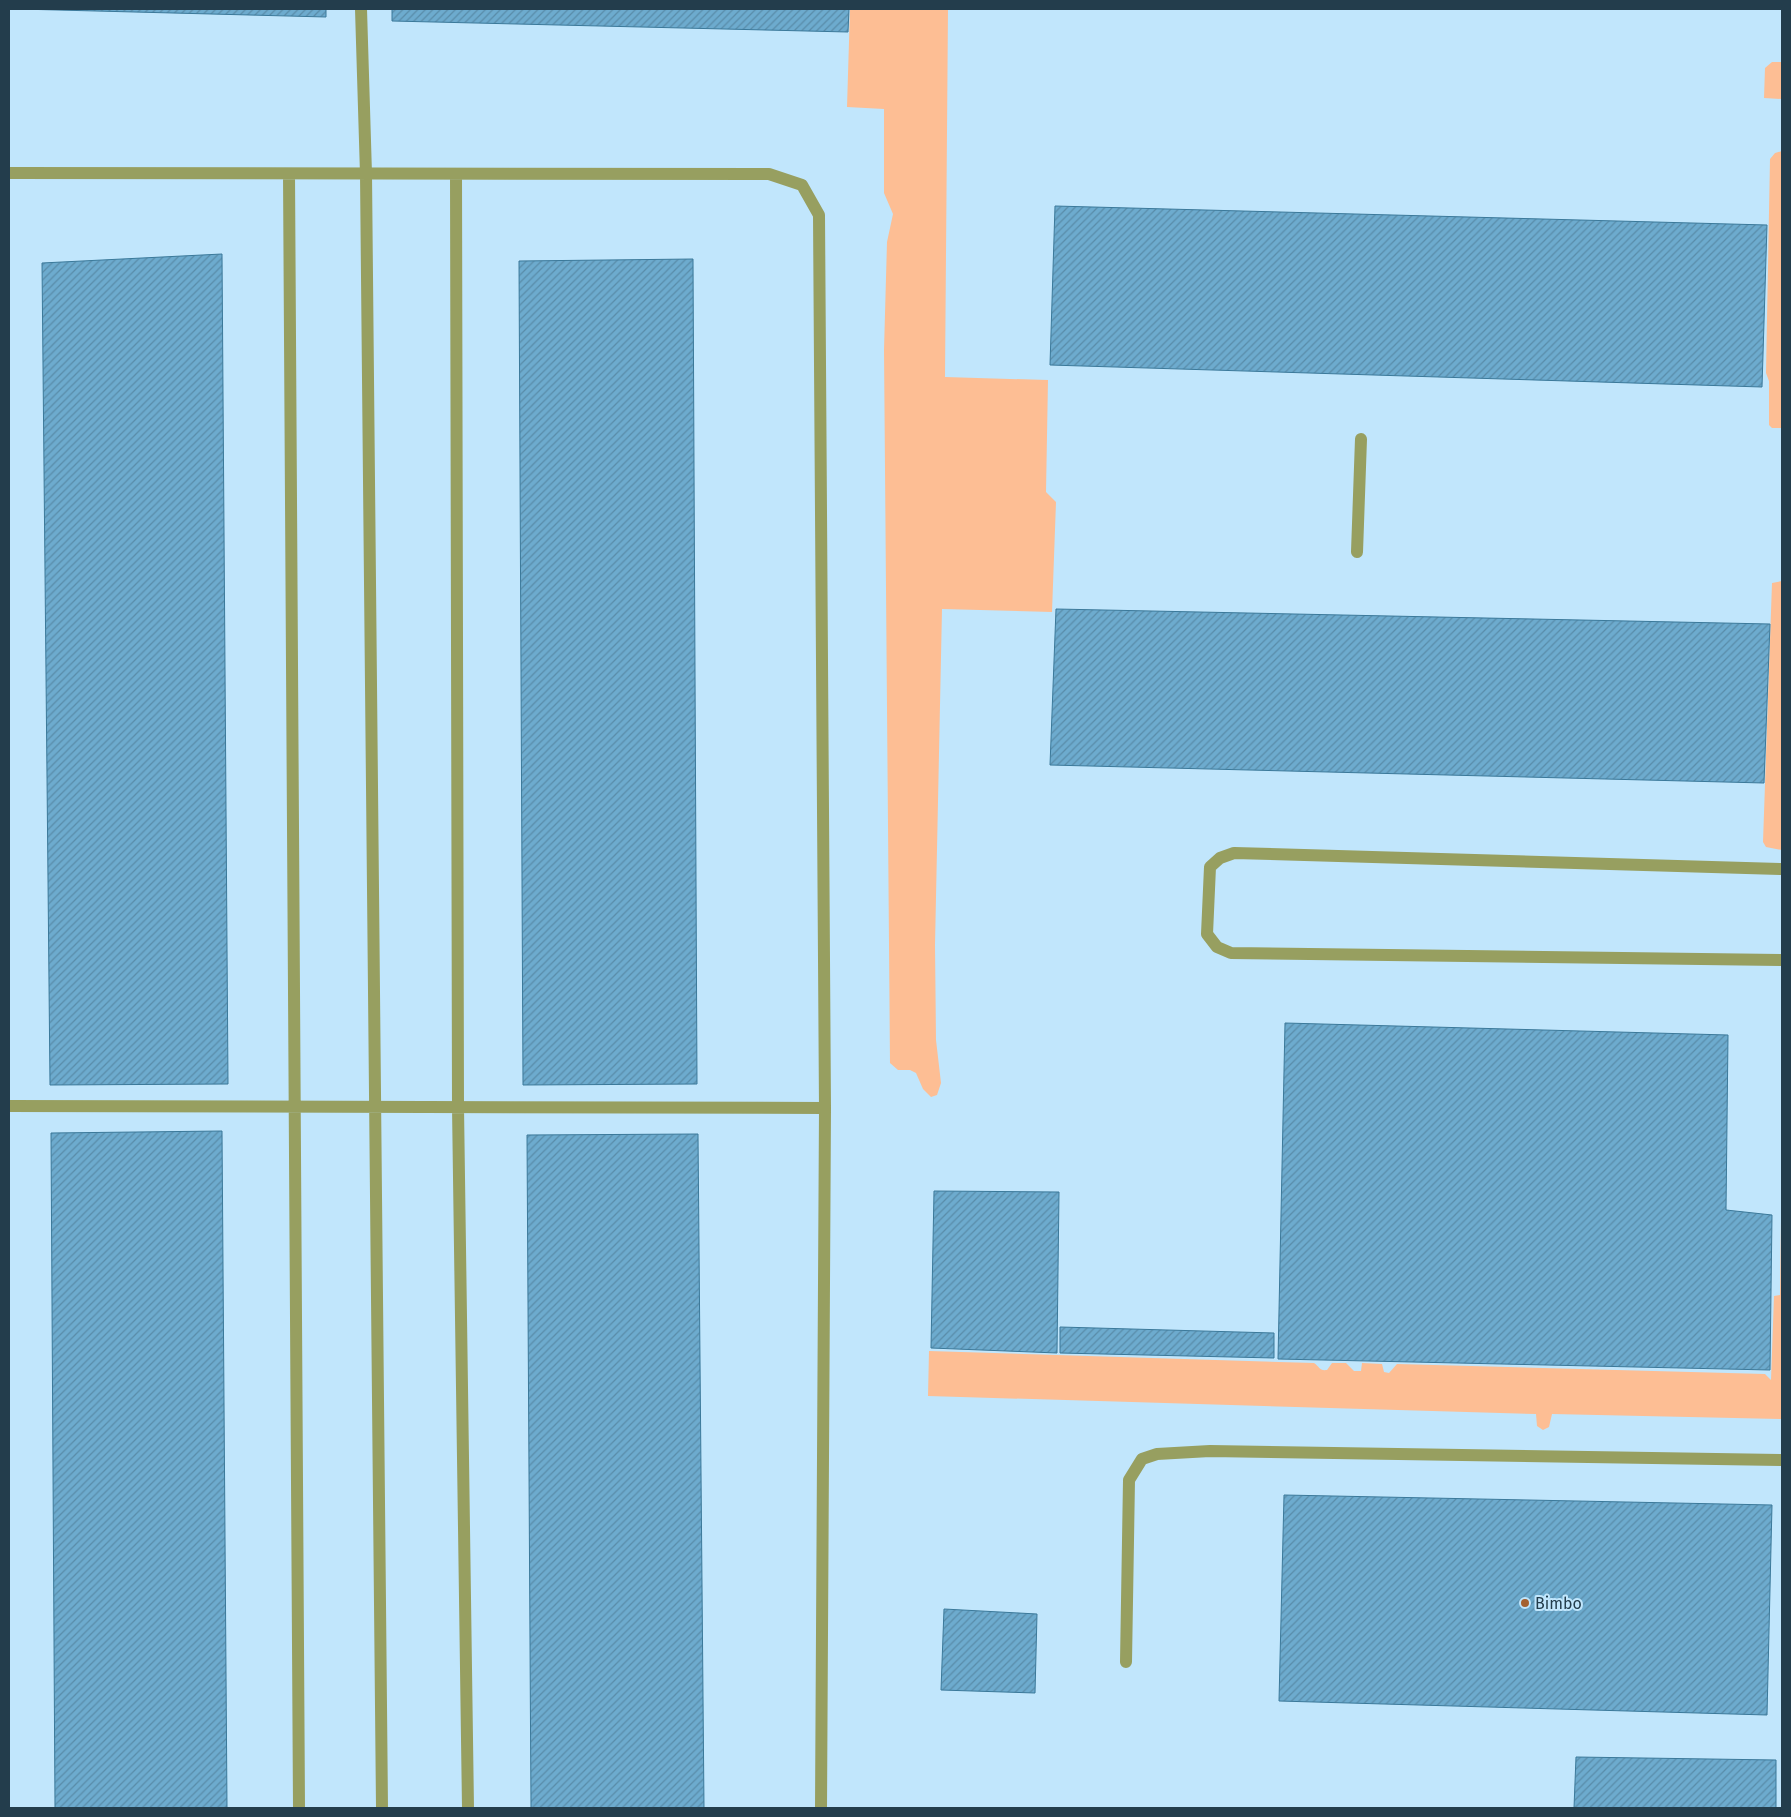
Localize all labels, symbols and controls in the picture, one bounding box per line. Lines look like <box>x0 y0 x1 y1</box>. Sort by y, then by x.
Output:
place label: Bimbo <box>1535 1594 1582 1613</box>
marker: Bimbo <box>1519 1597 1531 1609</box>

